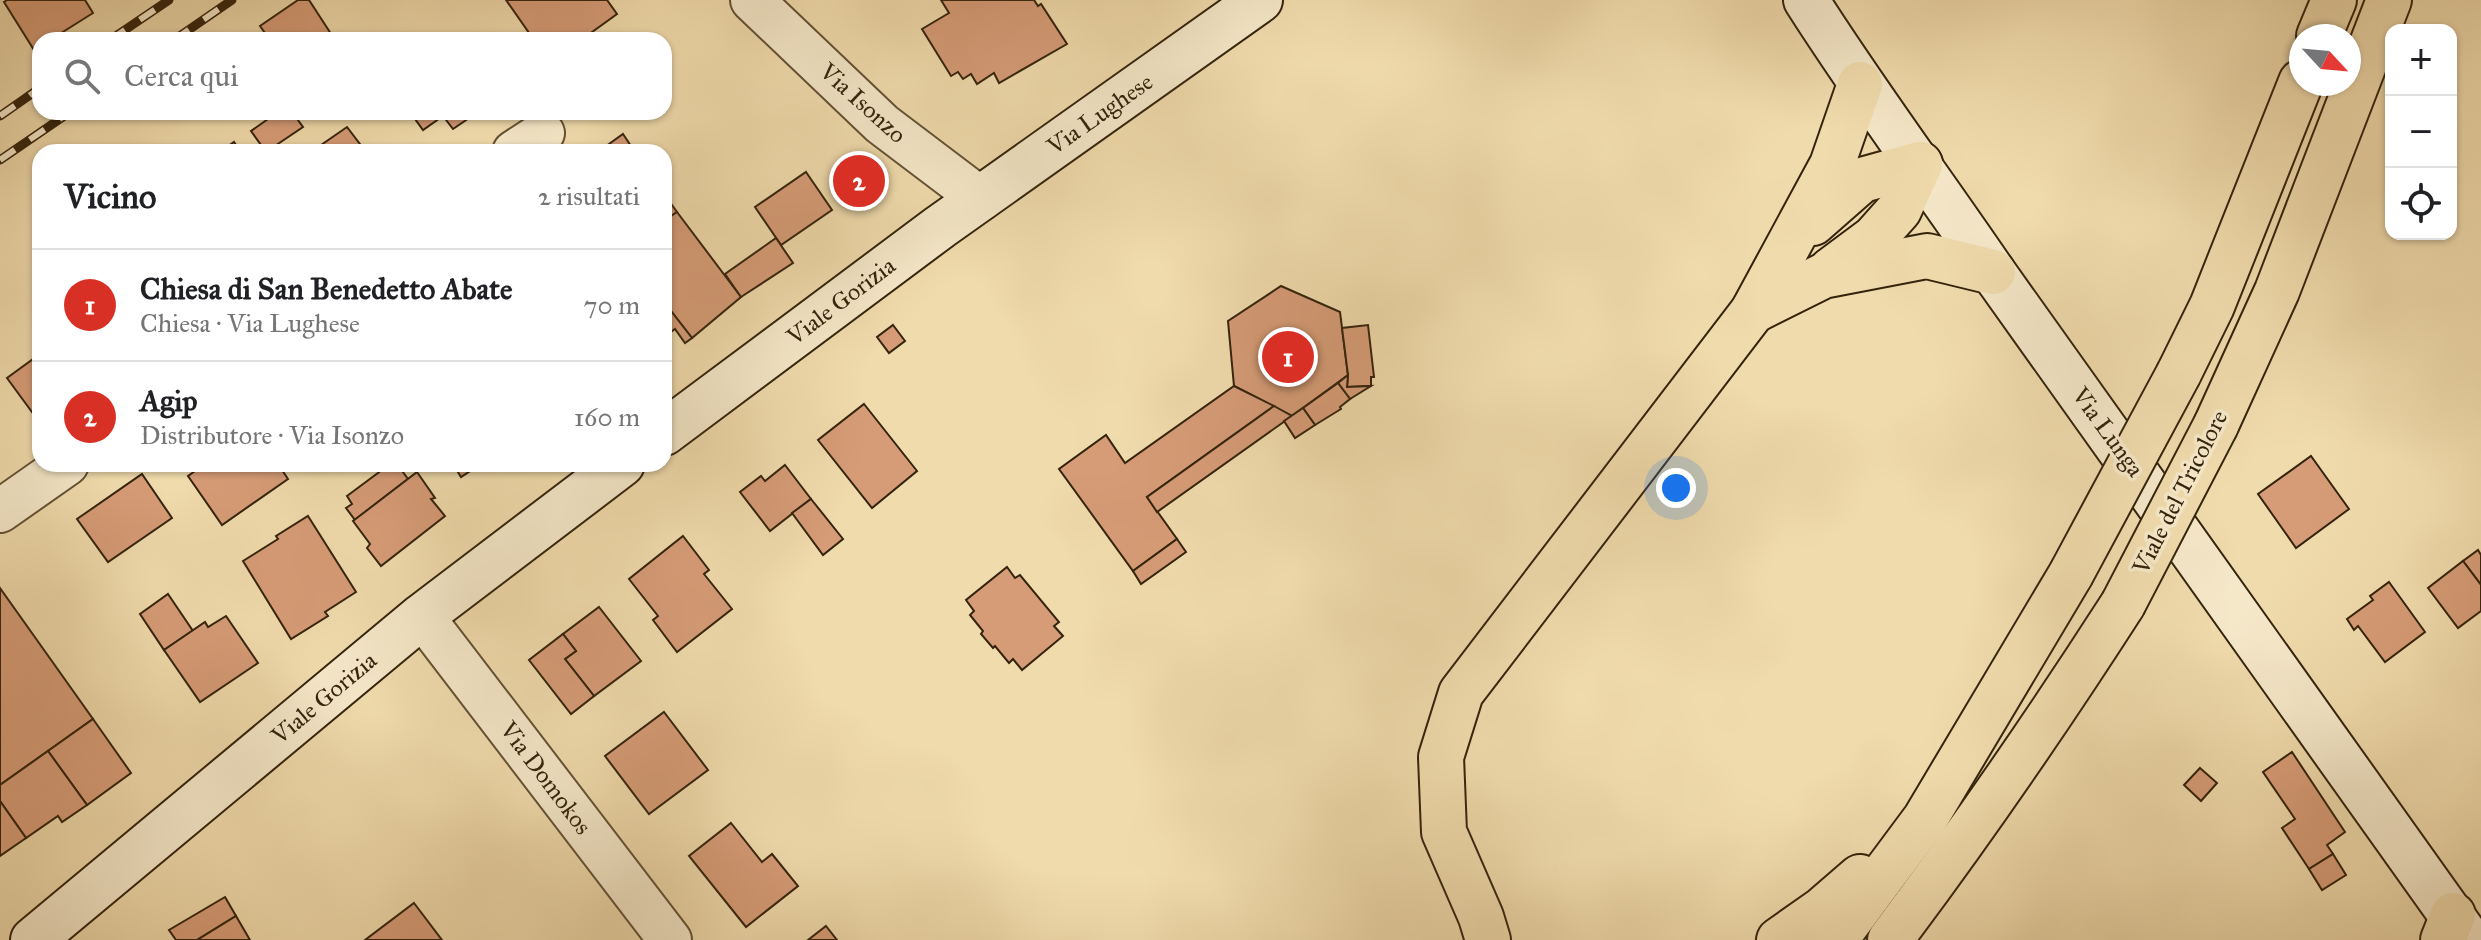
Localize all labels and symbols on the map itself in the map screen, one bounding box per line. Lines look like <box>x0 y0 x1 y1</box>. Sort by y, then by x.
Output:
north arrow <box>2289 24 2361 96</box>
street label: Via Isonzo <box>813 56 912 150</box>
street label: Via Lughese <box>1040 67 1159 162</box>
pin: 2 <box>833 151 885 211</box>
street label: Viale Gorizia <box>780 250 902 352</box>
pin: 1 <box>1262 327 1314 387</box>
street label: Via Lunga <box>2065 381 2151 483</box>
street label: Viale del Tricolore <box>2125 405 2234 580</box>
your location <box>1656 468 1696 508</box>
street label: Viale Gorizia <box>265 645 383 751</box>
street label: Via Domokos <box>493 715 598 840</box>

